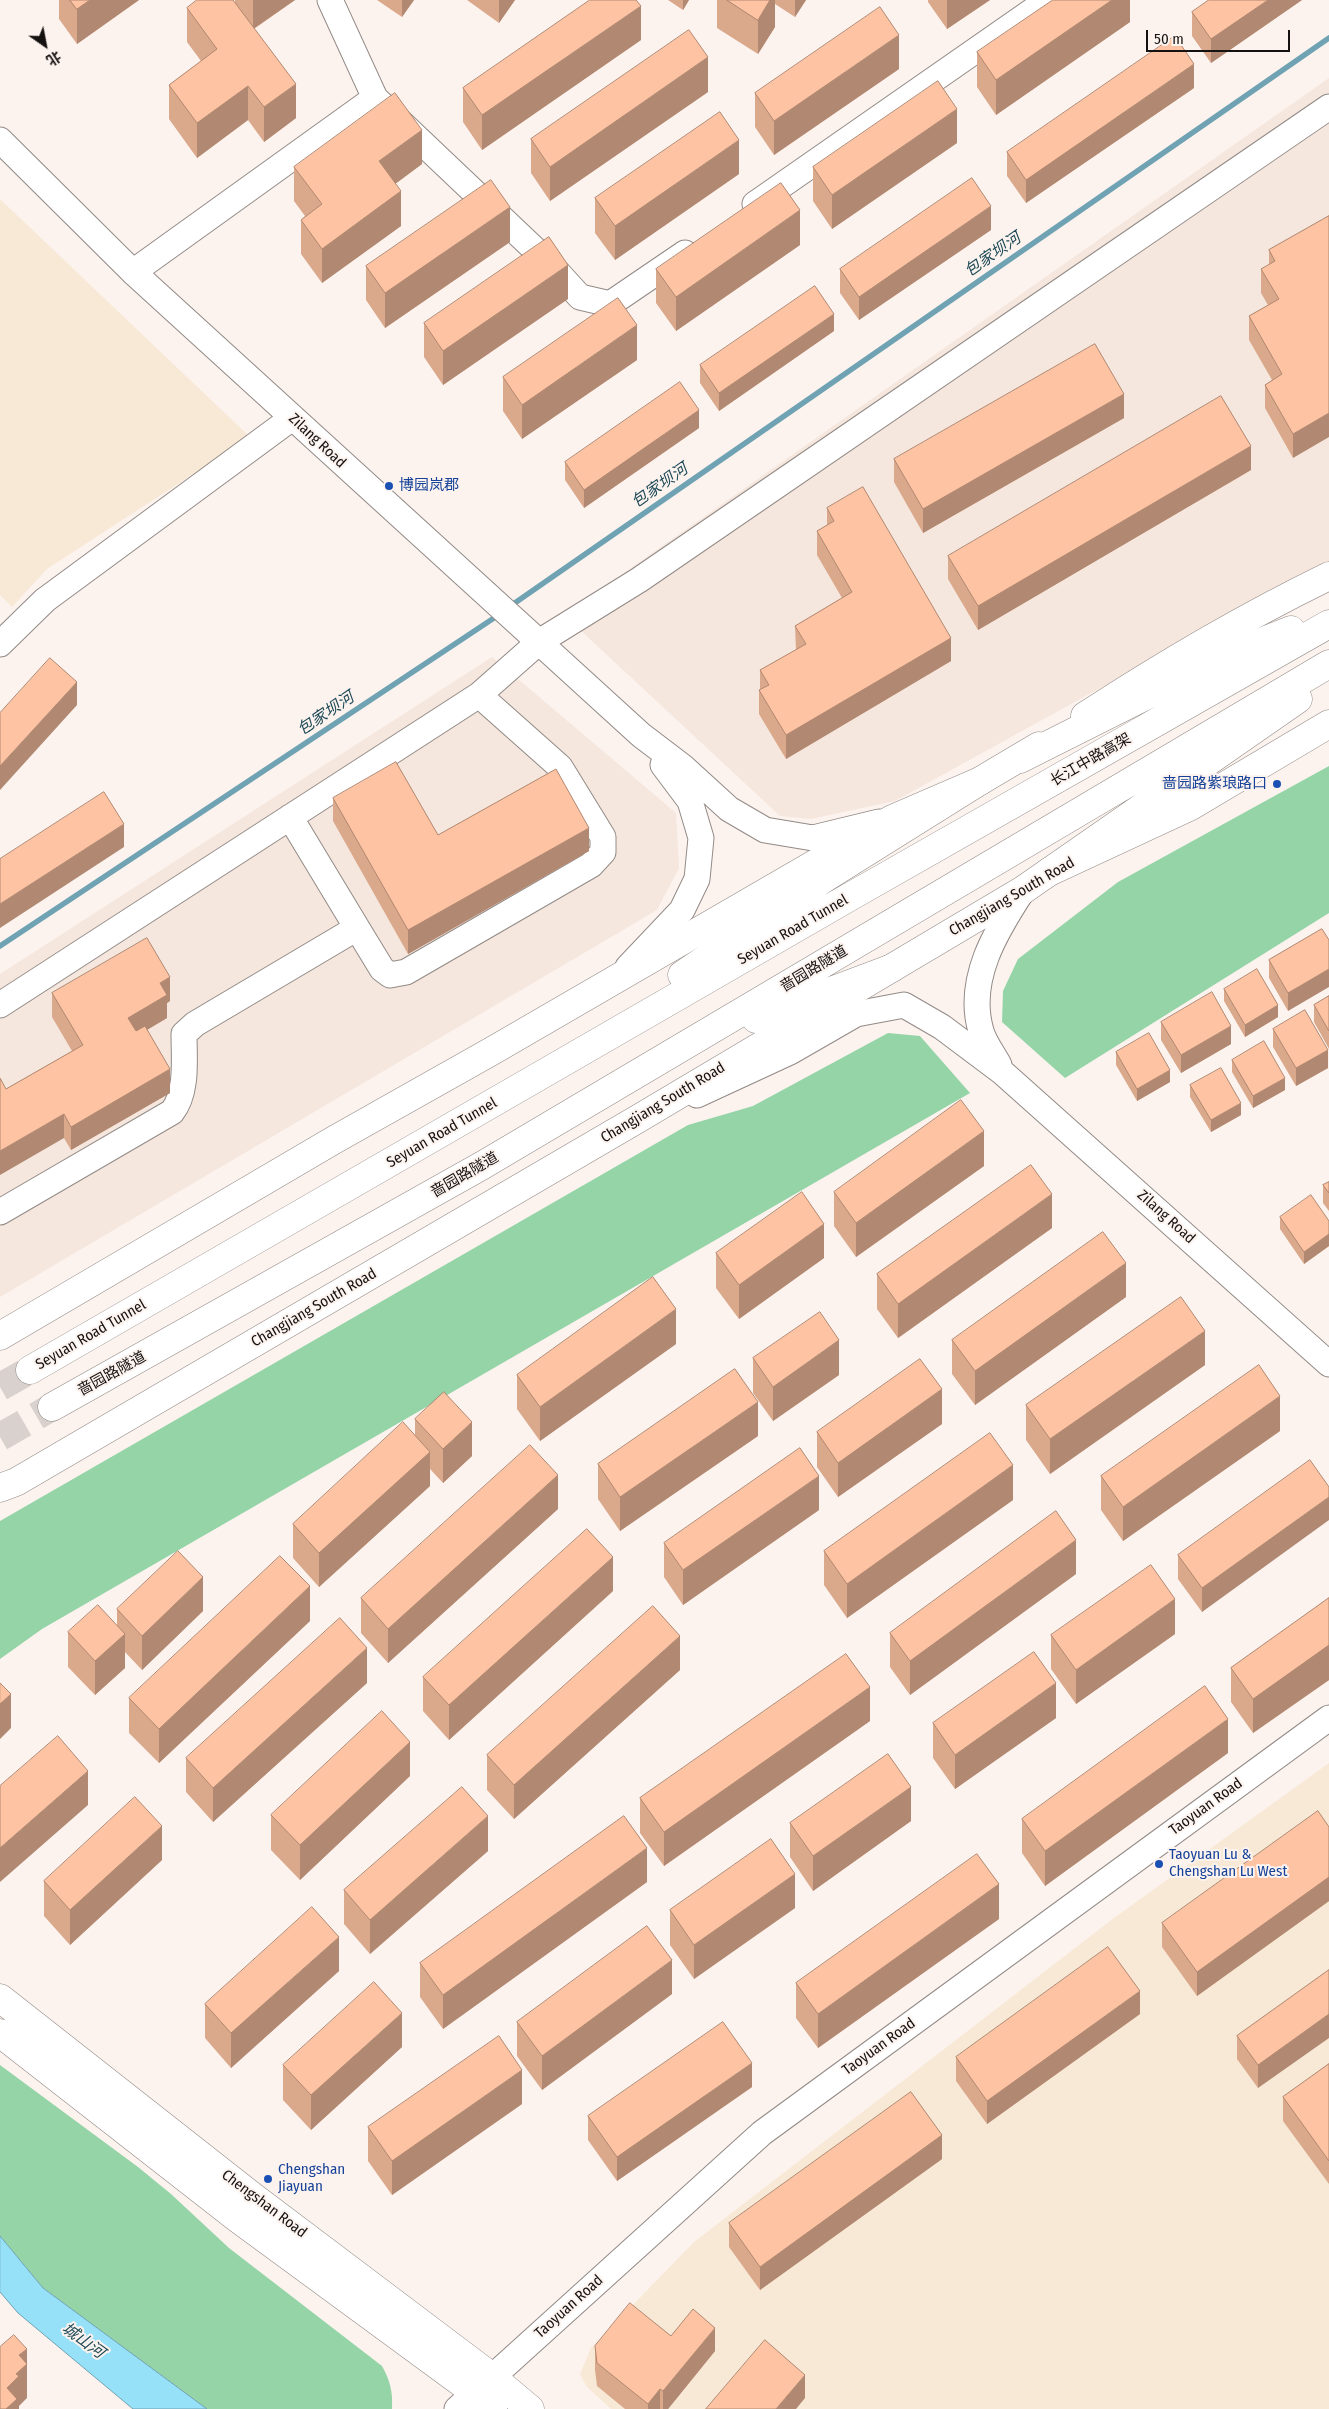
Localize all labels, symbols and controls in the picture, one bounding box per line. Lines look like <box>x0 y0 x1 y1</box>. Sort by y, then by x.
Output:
north arrow <box>20 20 70 70</box>
scale bar <box>1149 20 1293 52</box>
text: 50 m <box>1154 30 1184 48</box>
text: 北 <box>43 47 64 69</box>
water label: 包家坝河 <box>961 229 1025 281</box>
street label: Zilang Road <box>285 410 349 472</box>
water label: 包家坝河 <box>628 460 692 512</box>
place label: 博园岚郡 <box>399 477 459 495</box>
marker: 博园岚郡 <box>383 480 395 492</box>
water label: 包家坝河 <box>294 688 358 740</box>
street label: 长江中路高架 <box>1048 730 1134 790</box>
place label: 啬园路紫琅路口 <box>1162 775 1267 793</box>
marker: 啬园路紫琅路口 <box>1271 778 1283 790</box>
street label: Changjiang South Road <box>946 854 1078 940</box>
street label: Seyuan Road Tunnel <box>735 891 851 969</box>
street label: 啬园路隧道 <box>777 942 851 996</box>
street label: Changjiang South Road <box>598 1059 728 1147</box>
street label: Seyuan Road Tunnel <box>384 1094 500 1172</box>
street label: 啬园路隧道 <box>428 1148 502 1202</box>
street label: Zilang Road <box>1133 1186 1199 1248</box>
street label: Changjiang South Road <box>248 1265 380 1351</box>
street label: Seyuan Road Tunnel <box>33 1296 149 1374</box>
street label: 啬园路隧道 <box>75 1348 149 1400</box>
street label: Taoyuan Road <box>1166 1775 1246 1839</box>
place label: Taoyuan Lu & Chengshan Lu West <box>1169 1846 1287 1881</box>
marker: Taoyuan Lu & Chengshan Lu West <box>1153 1858 1165 1870</box>
street label: Taoyuan Road <box>839 2015 919 2079</box>
place label: Chengshan Jiayuan <box>278 2161 345 2196</box>
street label: Chengshan Road <box>218 2166 310 2242</box>
marker: Chengshan Jiayuan <box>262 2173 274 2185</box>
street label: Taoyuan Road <box>531 2272 607 2342</box>
water label: 城山河 <box>58 2319 108 2363</box>

